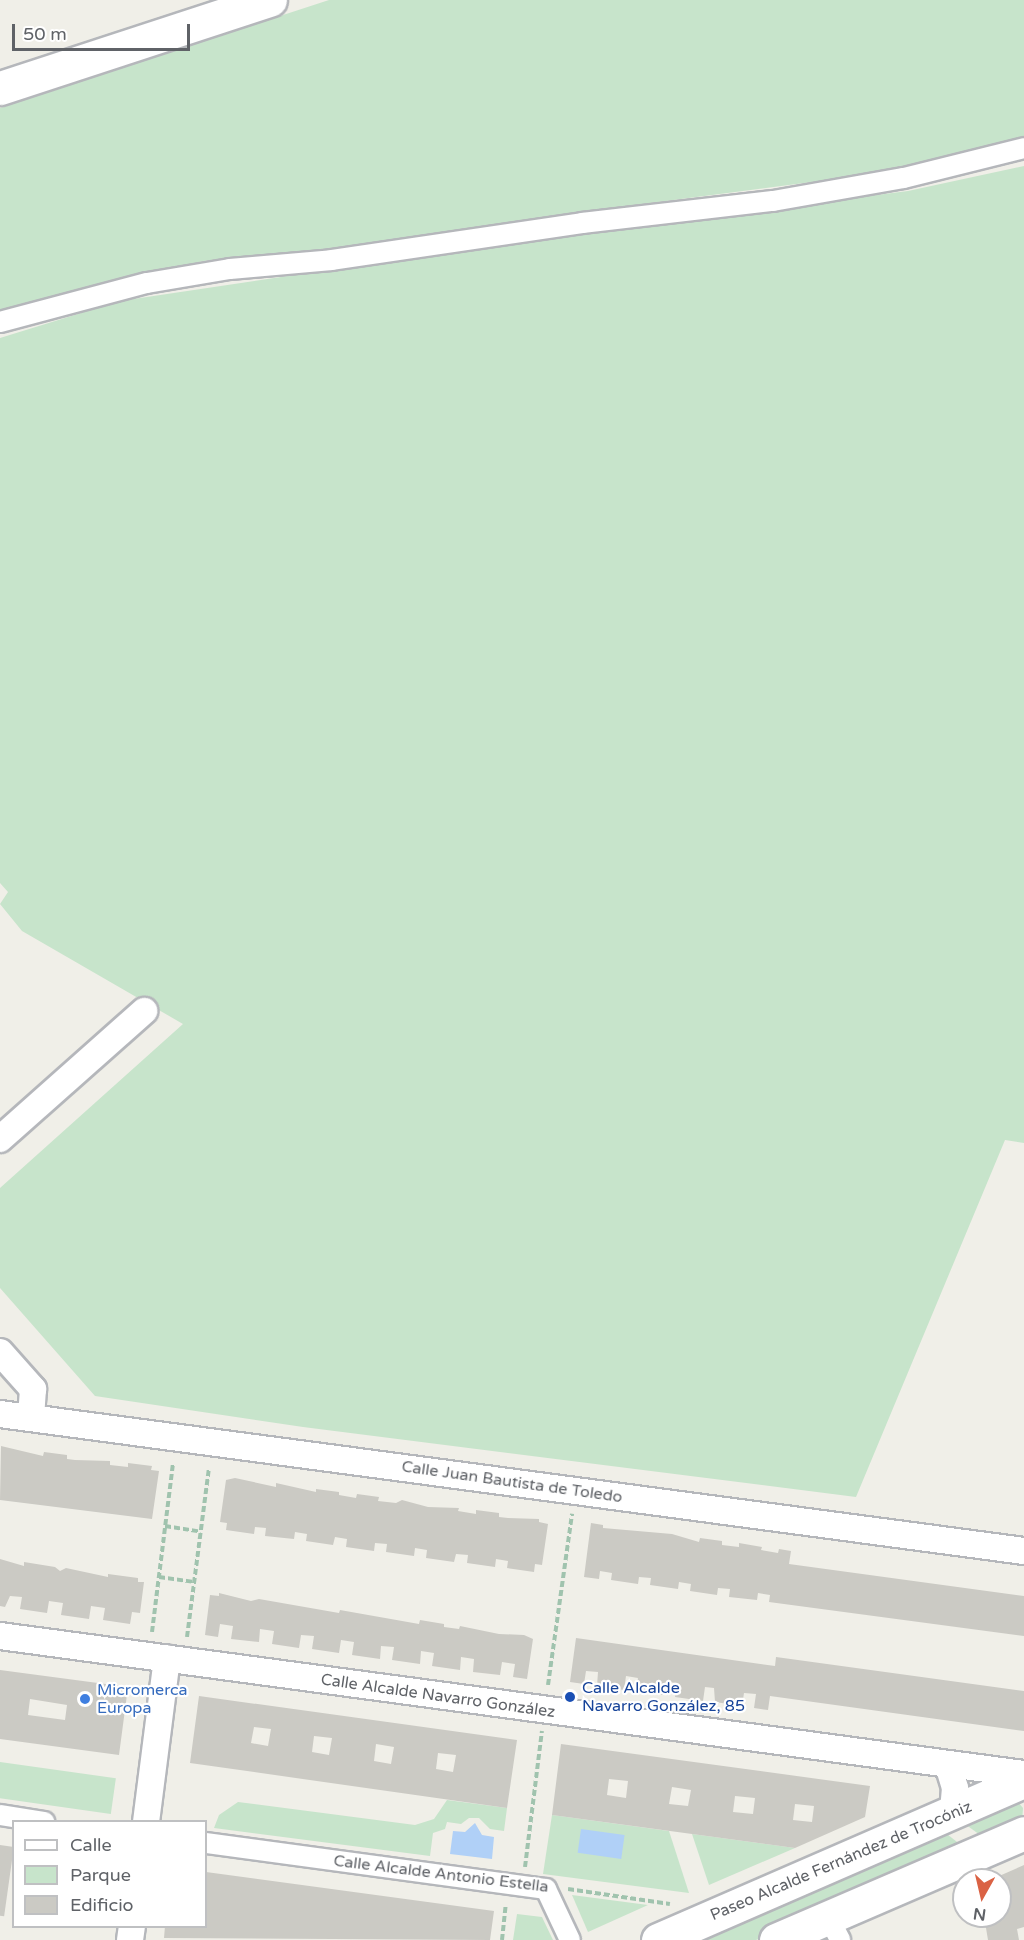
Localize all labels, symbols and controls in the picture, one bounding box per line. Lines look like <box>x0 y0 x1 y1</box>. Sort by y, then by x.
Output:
scale bar <box>15 12 194 50</box>
text: 50 m <box>23 23 67 45</box>
street label: Calle Juan Bautista de Toledo <box>400 1457 624 1507</box>
street label: Calle Alcalde Navarro González <box>320 1670 556 1722</box>
place label: Calle Alcalde Navarro González, 85 <box>582 1678 745 1716</box>
place label: Micromerca Europa <box>97 1680 188 1718</box>
marker: Calle Alcalde Navarro González, 85 <box>563 1690 577 1704</box>
marker: Micromerca Europa <box>78 1692 92 1706</box>
street label: Paseo Alcalde Fernández de Trocóniz <box>707 1797 975 1925</box>
legend <box>12 1820 207 1928</box>
text: Calle <box>70 1834 112 1856</box>
street label: Calle Alcalde Antonio Estella <box>332 1851 550 1897</box>
text: Parque <box>70 1864 131 1886</box>
north arrow <box>952 1868 1012 1928</box>
text: Edificio <box>70 1894 134 1916</box>
text: N <box>972 1903 988 1925</box>

